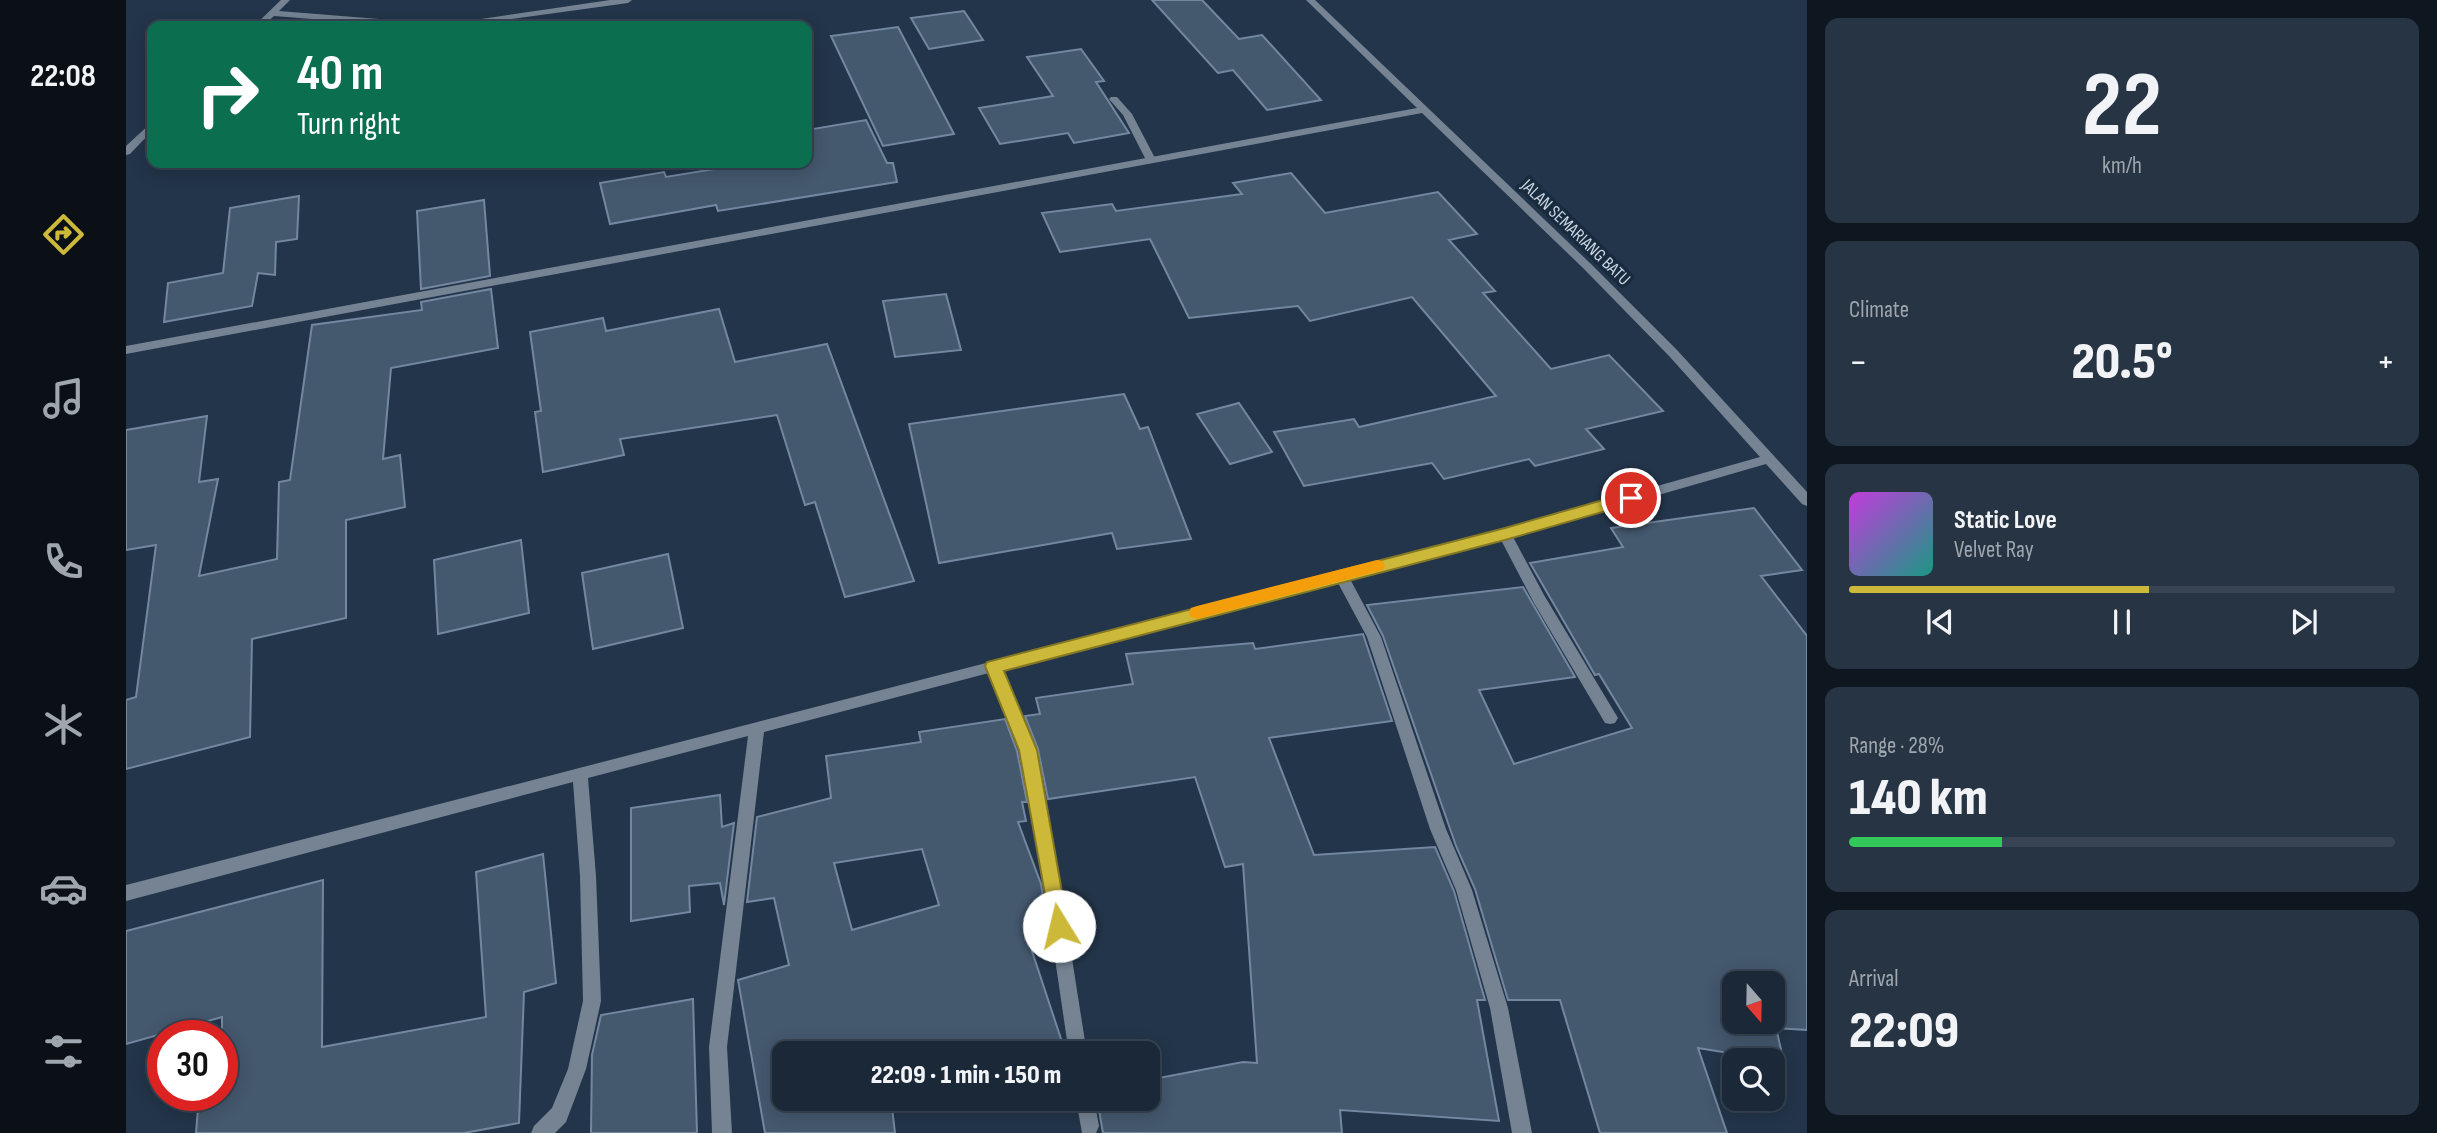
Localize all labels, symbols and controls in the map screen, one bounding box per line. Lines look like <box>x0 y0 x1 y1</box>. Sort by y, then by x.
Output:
text: 40 m <box>297 45 383 104</box>
icon: right <box>182 49 273 140</box>
text: 22 <box>2082 52 2162 161</box>
text: 22:08 <box>30 57 96 96</box>
text: Turn right <box>297 105 401 144</box>
text: km/h <box>2102 152 2142 180</box>
street label: JALAN SEMARIANG BATU <box>1516 174 1635 290</box>
icon: directions <box>39 210 88 259</box>
text: Climate <box>1849 296 1909 324</box>
text: 20.5° <box>2071 331 2173 394</box>
text: − <box>1849 340 1868 385</box>
text: + <box>2376 340 2395 385</box>
icon: music <box>39 374 88 423</box>
pin <box>1601 468 1661 528</box>
icon: arrive <box>1612 479 1650 517</box>
text: Static Love <box>1954 505 2057 536</box>
text: Velvet Ray <box>1954 536 2034 564</box>
icon: phone <box>39 537 88 586</box>
icon: previous <box>1921 603 1959 641</box>
icon: pause <box>2103 603 2141 641</box>
icon: next <box>2285 603 2323 641</box>
icon: climate <box>39 700 88 749</box>
text: Range · 28% <box>1849 732 1944 760</box>
text: 140 km <box>1849 767 1988 830</box>
icon: car <box>39 864 88 913</box>
position arrow <box>1022 889 1096 963</box>
text: Arrival <box>1849 965 1898 993</box>
north arrow <box>1722 971 1785 1034</box>
map controls <box>1722 971 1785 1111</box>
text: 22:09 <box>1849 1000 1959 1063</box>
speed limit sign: 30 <box>147 1020 238 1111</box>
icon: filters <box>39 1027 88 1076</box>
button: search <box>1722 1048 1785 1111</box>
text: 22:09 · 1 min · 150 m <box>871 1060 1061 1091</box>

